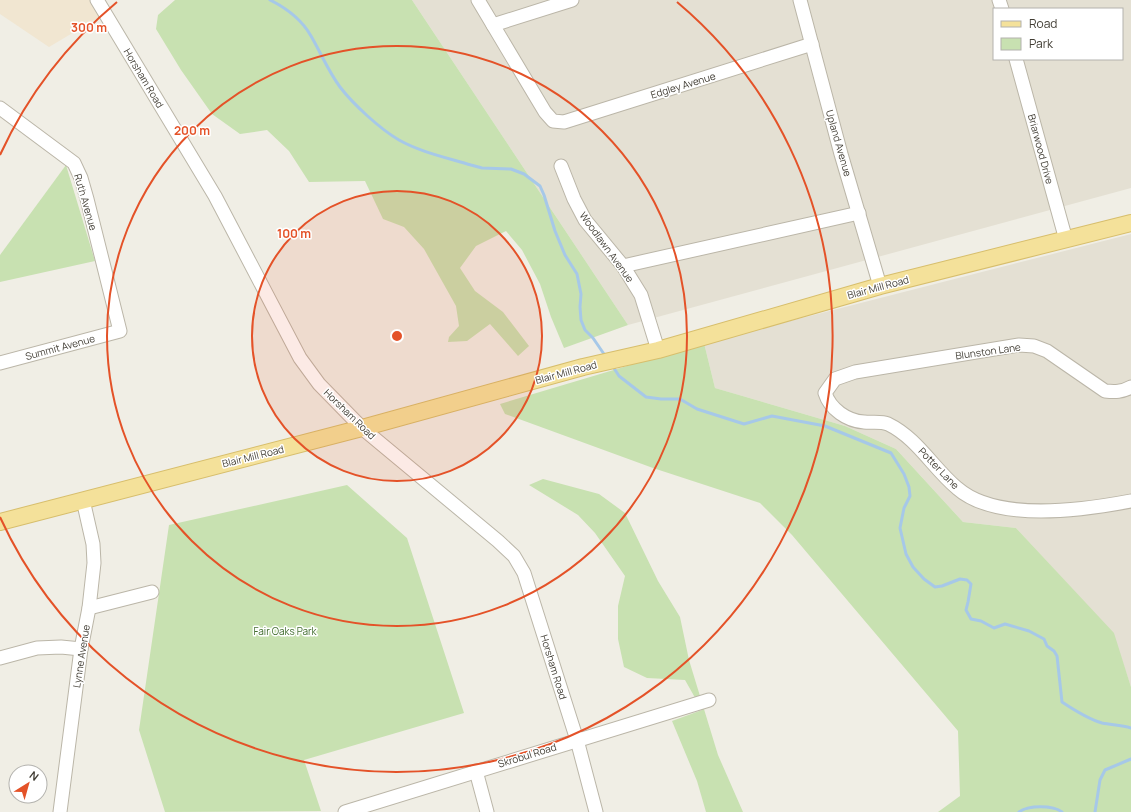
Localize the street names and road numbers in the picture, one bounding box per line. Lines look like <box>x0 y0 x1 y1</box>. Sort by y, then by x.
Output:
street label: Horsham Road <box>121 46 167 110</box>
street label: Edgley Avenue <box>649 68 717 102</box>
street label: Upland Avenue <box>823 108 855 178</box>
street label: Briarwood Drive <box>1025 112 1057 186</box>
street label: Ruth Avenue <box>71 172 101 232</box>
street label: Woodlawn Avenue <box>577 209 637 285</box>
street label: Blair Mill Road <box>846 272 910 302</box>
street label: Summit Avenue <box>24 331 97 363</box>
street label: Blunston Lane <box>955 339 1022 363</box>
street label: Blair Mill Road <box>534 357 598 387</box>
street label: Horsham Road <box>321 386 379 442</box>
street label: Blair Mill Road <box>221 442 285 470</box>
street label: Potter Lane <box>915 444 963 492</box>
street label: Lynne Avenue <box>69 623 93 689</box>
street label: Horsham Road <box>537 633 571 701</box>
street label: Skrobul Road <box>496 739 558 771</box>

